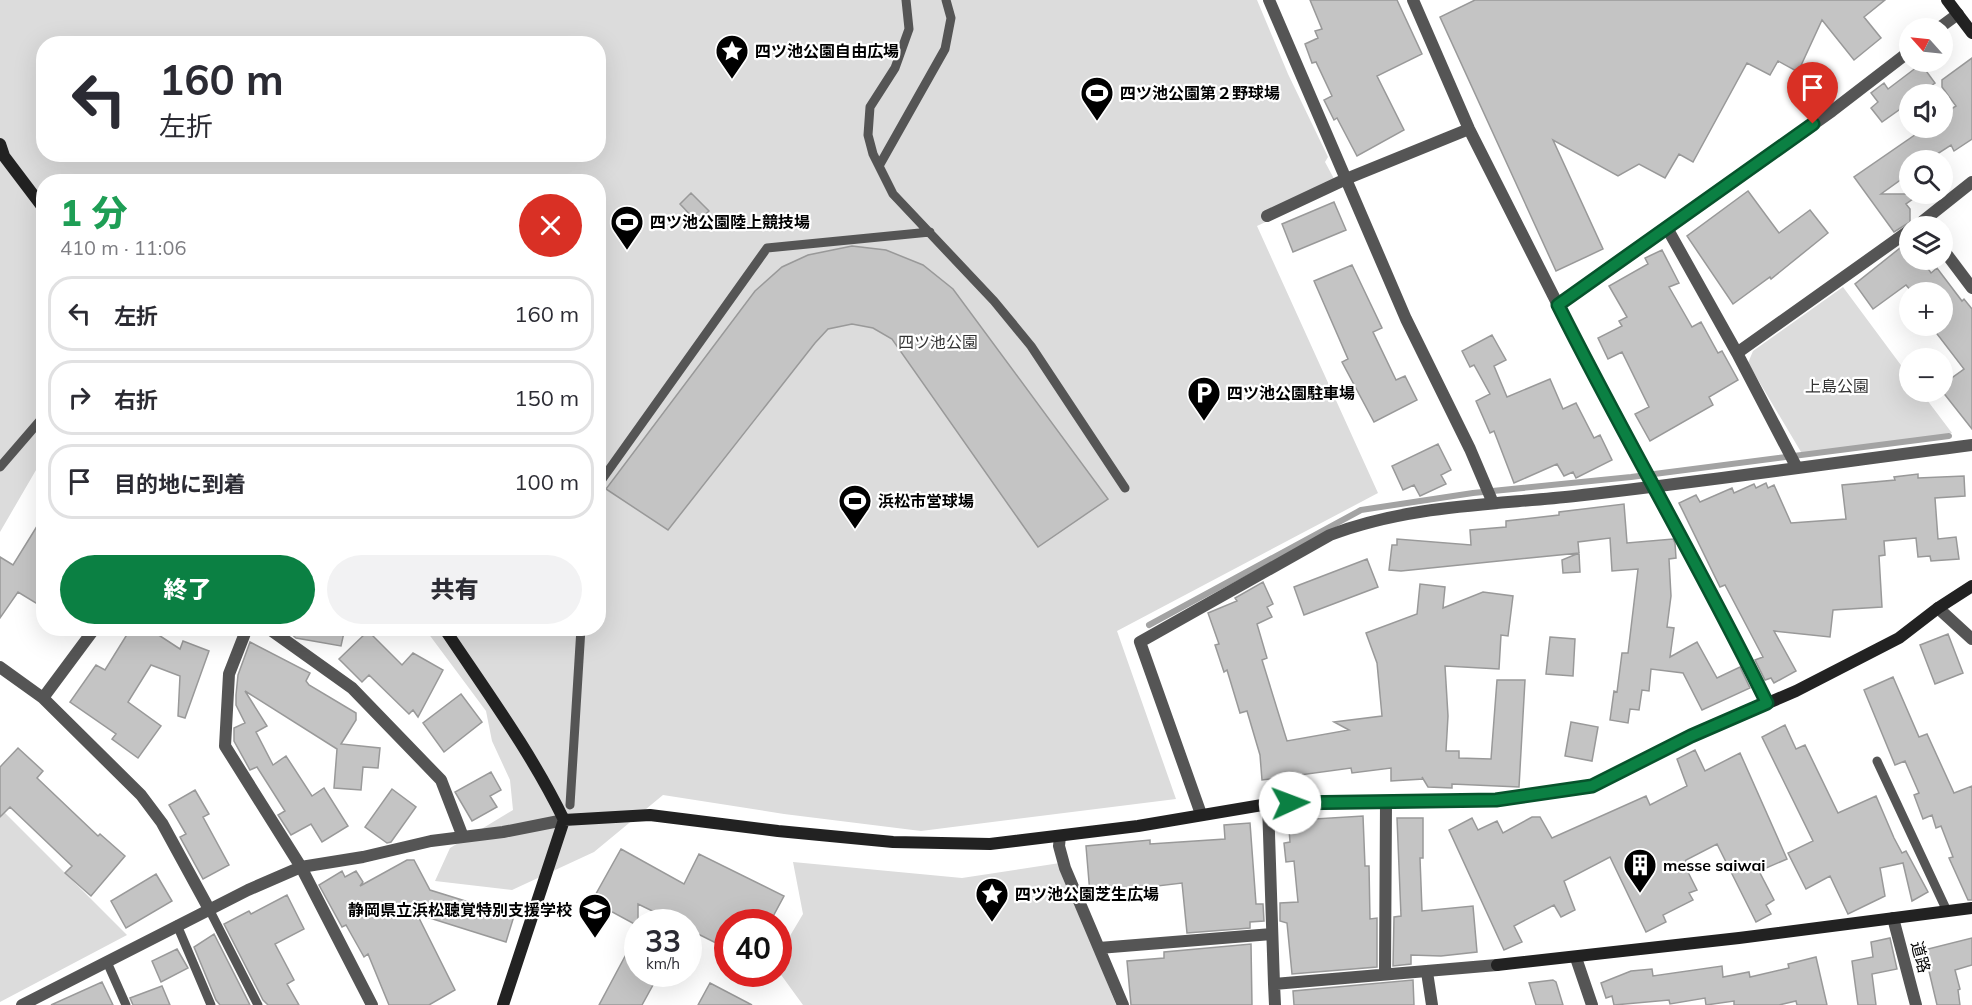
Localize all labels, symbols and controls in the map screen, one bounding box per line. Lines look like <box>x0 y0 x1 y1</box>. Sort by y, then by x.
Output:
north arrow <box>1899 18 1953 72</box>
map controls <box>1899 18 1953 402</box>
place icon: 四ツ池公園自由広場 <box>714 33 750 80</box>
place label: 四ツ池公園自由広場 <box>755 41 899 61</box>
text: 160 m <box>159 53 284 106</box>
icon: left <box>60 60 138 138</box>
pin <box>1787 62 1838 124</box>
icon: arrive <box>1796 71 1829 104</box>
sports icon: 四ツ池公園第２野球場 <box>1079 75 1115 122</box>
place label: 四ツ池公園第２野球場 <box>1120 83 1280 103</box>
button: sound <box>1899 84 1953 138</box>
text: 左折 <box>159 109 213 143</box>
button: search <box>1899 150 1953 204</box>
text: 1 分 <box>60 190 128 235</box>
button: close <box>519 194 582 257</box>
sports icon: 四ツ池公園陸上競技場 <box>609 204 645 251</box>
place label: 四ツ池公園陸上競技場 <box>650 212 810 232</box>
button: layers <box>1899 216 1953 270</box>
text: 410 m · 11:06 <box>60 235 186 260</box>
button: + <box>1899 282 1953 336</box>
icon: left <box>63 297 96 330</box>
text: 160 m <box>514 300 579 328</box>
text: 左折 <box>114 302 158 330</box>
park label: 四ツ池公園 <box>898 332 978 352</box>
button: − <box>1899 348 1953 402</box>
parking icon: 四ツ池公園駐車場 <box>1186 375 1222 422</box>
park label: 上島公園 <box>1805 376 1869 396</box>
icon: right <box>63 381 96 414</box>
place label: 四ツ池公園駐車場 <box>1227 383 1355 403</box>
text: 150 m <box>514 384 579 412</box>
text: 右折 <box>114 386 158 414</box>
icon: arrive <box>63 465 96 498</box>
text: 100 m <box>514 468 579 496</box>
text: 目的地に到着 <box>114 470 246 498</box>
sports icon: 浜松市営球場 <box>837 483 873 530</box>
place label: 浜松市営球場 <box>878 491 974 511</box>
button: 終了 <box>60 555 315 624</box>
button: 共有 <box>327 555 582 624</box>
position arrow <box>1258 771 1322 835</box>
building icon: messe saiwai <box>1622 847 1658 894</box>
place label: messe saiwai <box>1663 855 1766 875</box>
place icon: 四ツ池公園芝生広場 <box>974 876 1010 923</box>
place label: 四ツ池公園芝生広場 <box>1015 884 1159 904</box>
school or university icon: 静岡県立浜松聴覚特別支援学校 <box>577 892 613 939</box>
place label: 静岡県立浜松聴覚特別支援学校 <box>348 900 572 920</box>
speed limit sign: 40 <box>714 909 792 987</box>
text: 33 <box>645 922 681 960</box>
street label: 道路 <box>1907 939 1935 975</box>
text: km/h <box>646 954 680 973</box>

